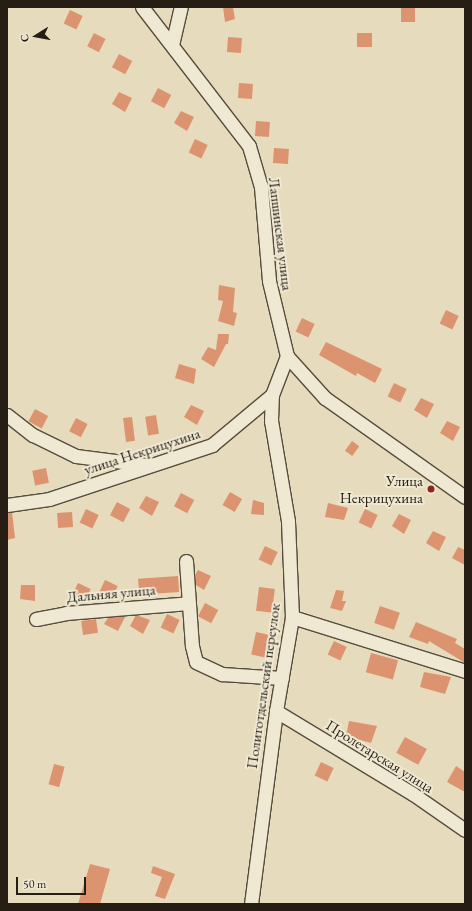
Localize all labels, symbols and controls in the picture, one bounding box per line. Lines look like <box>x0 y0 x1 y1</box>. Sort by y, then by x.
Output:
north arrow <box>16 16 56 56</box>
text: С <box>17 33 32 43</box>
street label: Лапшинская улица <box>265 176 297 292</box>
street label: улица Некрицухина <box>82 424 202 478</box>
place label: Улица Некрицухина <box>340 471 423 506</box>
marker: Улица Некрицухина <box>426 484 436 494</box>
street label: Дальняя улица <box>66 580 156 606</box>
street label: Политотдельский переулок <box>242 602 284 770</box>
street label: Пролетарская улица <box>323 716 437 796</box>
scale bar <box>18 869 88 895</box>
text: 50 m <box>23 876 46 892</box>

